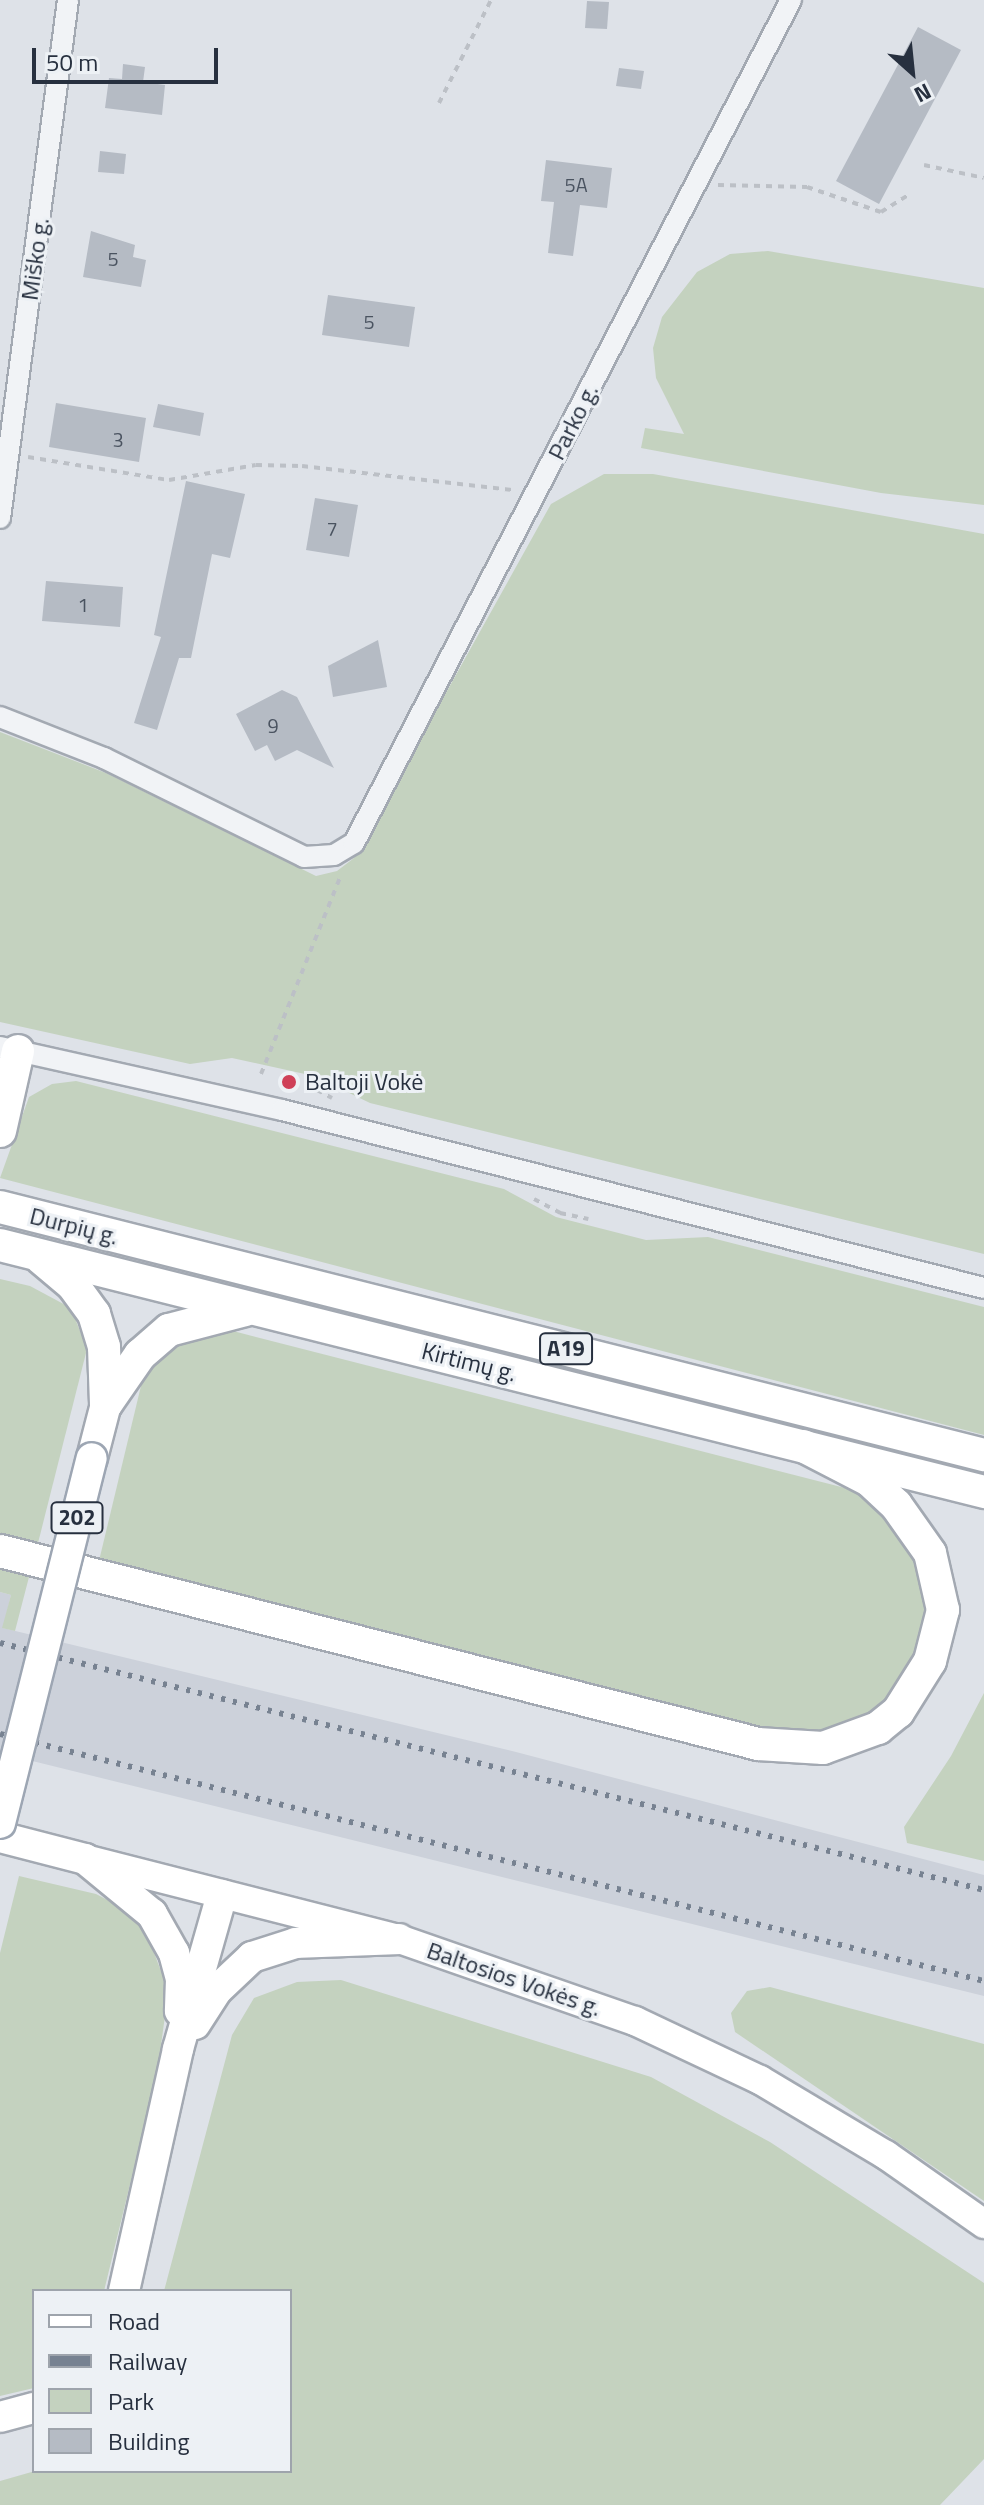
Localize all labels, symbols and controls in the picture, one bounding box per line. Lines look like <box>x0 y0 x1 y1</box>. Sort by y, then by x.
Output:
scale bar <box>36 32 222 82</box>
north arrow <box>872 32 952 112</box>
text: 50 m <box>46 44 98 80</box>
text: N <box>908 75 937 112</box>
house number: 5A <box>564 172 588 196</box>
street label: Miško g. <box>15 216 55 302</box>
house number: 5 <box>107 246 119 270</box>
house number: 5 <box>363 309 375 333</box>
street label: Parko g. <box>542 379 604 465</box>
house number: 3 <box>112 427 124 451</box>
house number: 7 <box>326 516 338 540</box>
house number: 1 <box>77 592 89 616</box>
house number: 9 <box>267 713 279 737</box>
place label: Baltoji Vokė <box>305 1068 423 1096</box>
marker: Baltoji Vokė <box>280 1073 298 1091</box>
street label: Durpių g. <box>27 1201 121 1251</box>
road number: A19 <box>538 1331 594 1367</box>
street label: Kirtimų g. <box>419 1336 519 1388</box>
road number: 202 <box>49 1500 105 1536</box>
street label: Baltosios Vokės g. <box>423 1936 605 2022</box>
legend <box>32 2289 292 2473</box>
text: Road <box>108 2303 160 2339</box>
text: Railway <box>108 2343 187 2379</box>
text: Park <box>108 2383 154 2419</box>
text: Building <box>108 2423 190 2459</box>

